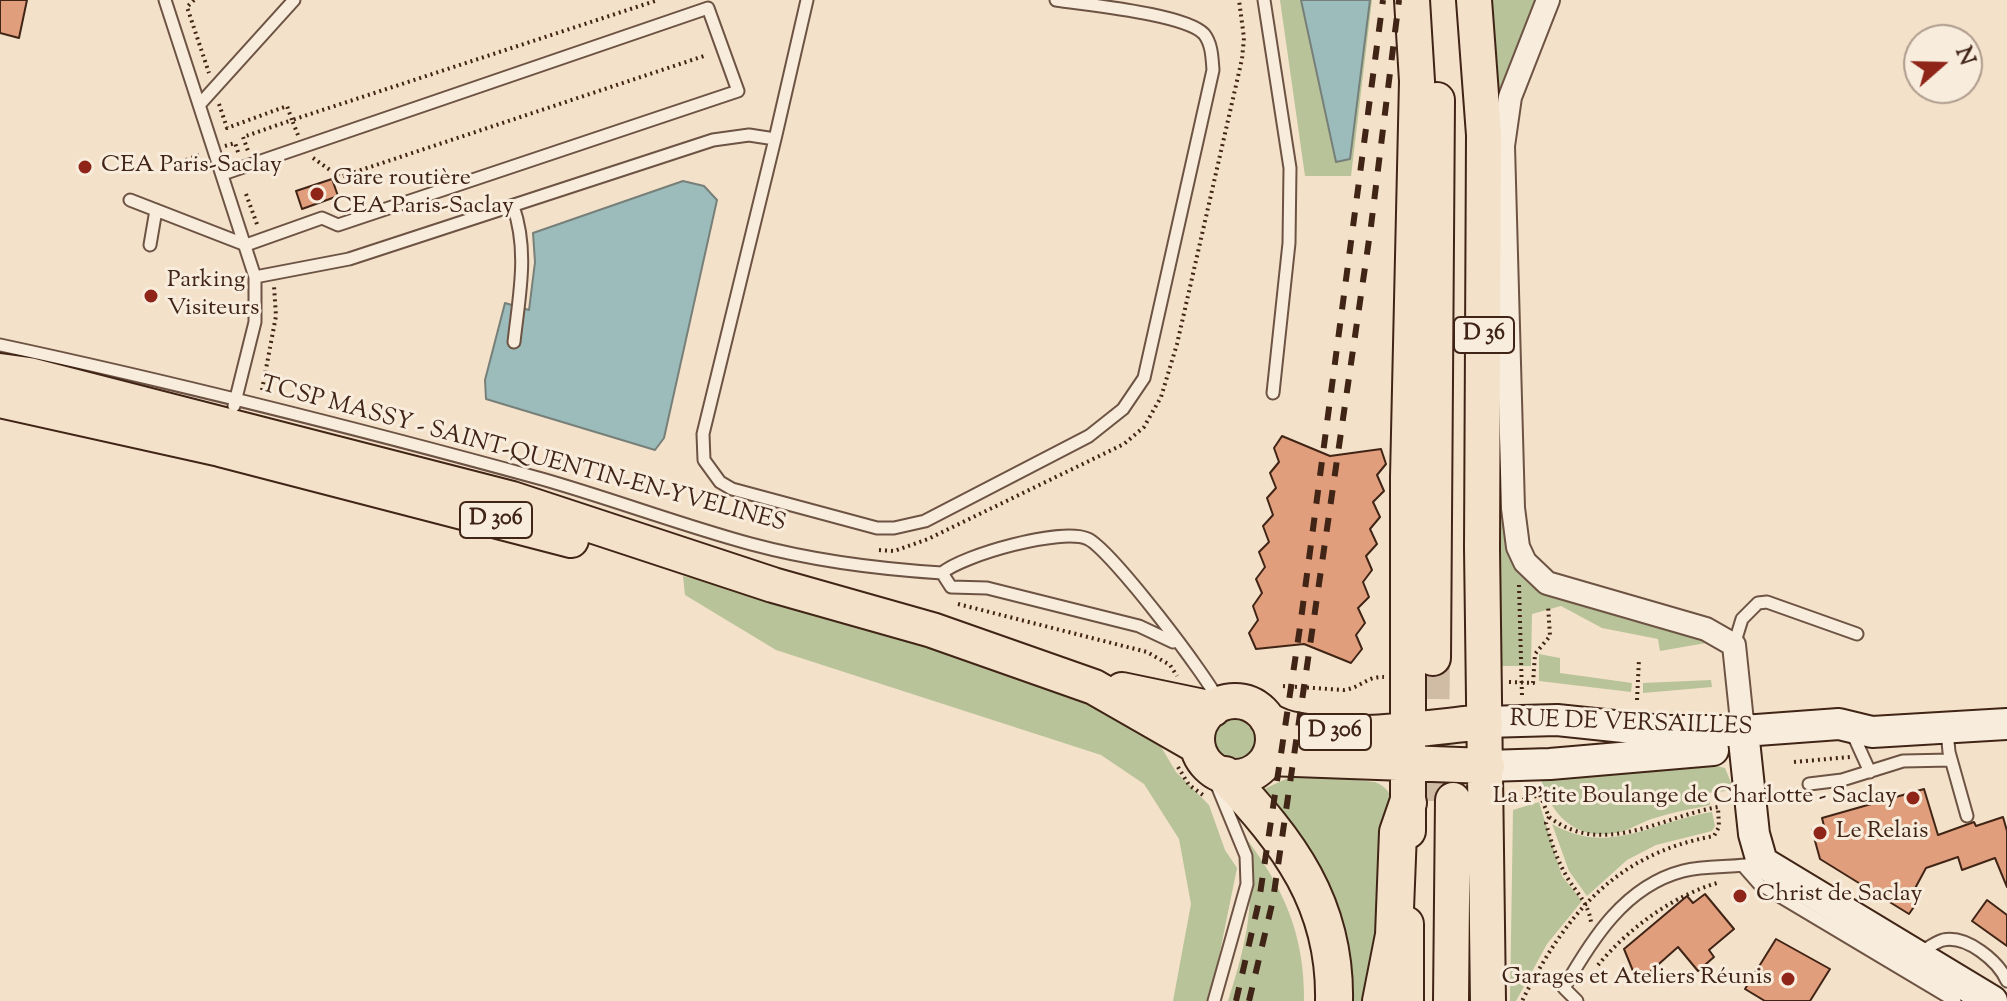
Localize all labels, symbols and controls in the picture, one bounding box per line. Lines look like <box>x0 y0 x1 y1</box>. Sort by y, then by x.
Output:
north arrow <box>1903 24 1983 104</box>
text: N <box>1946 43 1982 70</box>
place label: CEA Paris-Saclay <box>101 153 282 181</box>
marker: CEA Paris-Saclay <box>76 158 94 176</box>
place label: Gare routière CEA Paris-Saclay <box>333 166 514 222</box>
marker: Gare routière CEA Paris-Saclay <box>308 185 326 203</box>
place label: Parking Visiteurs <box>167 268 260 324</box>
marker: Parking Visiteurs <box>142 287 160 305</box>
road number: D 36 <box>1454 317 1514 353</box>
street label: TCSP MASSY - SAINT-QUENTIN-EN-YVELINES <box>257 372 789 540</box>
road number: D 306 <box>460 502 532 538</box>
street label: RUE DE VERSAILLES <box>1509 706 1753 744</box>
road number: D 306 <box>1299 714 1371 750</box>
place label: La P'tite Boulange de Charlotte - Saclay <box>1493 784 1897 812</box>
marker: La P'tite Boulange de Charlotte - Saclay <box>1904 789 1922 807</box>
place label: Le Relais <box>1836 819 1928 847</box>
marker: Le Relais <box>1811 824 1829 842</box>
place label: Christ de Saclay <box>1756 882 1923 910</box>
marker: Christ de Saclay <box>1731 887 1749 905</box>
place label: Garages et Ateliers Réunis <box>1502 965 1772 993</box>
marker: Garages et Ateliers Réunis <box>1779 970 1797 988</box>

